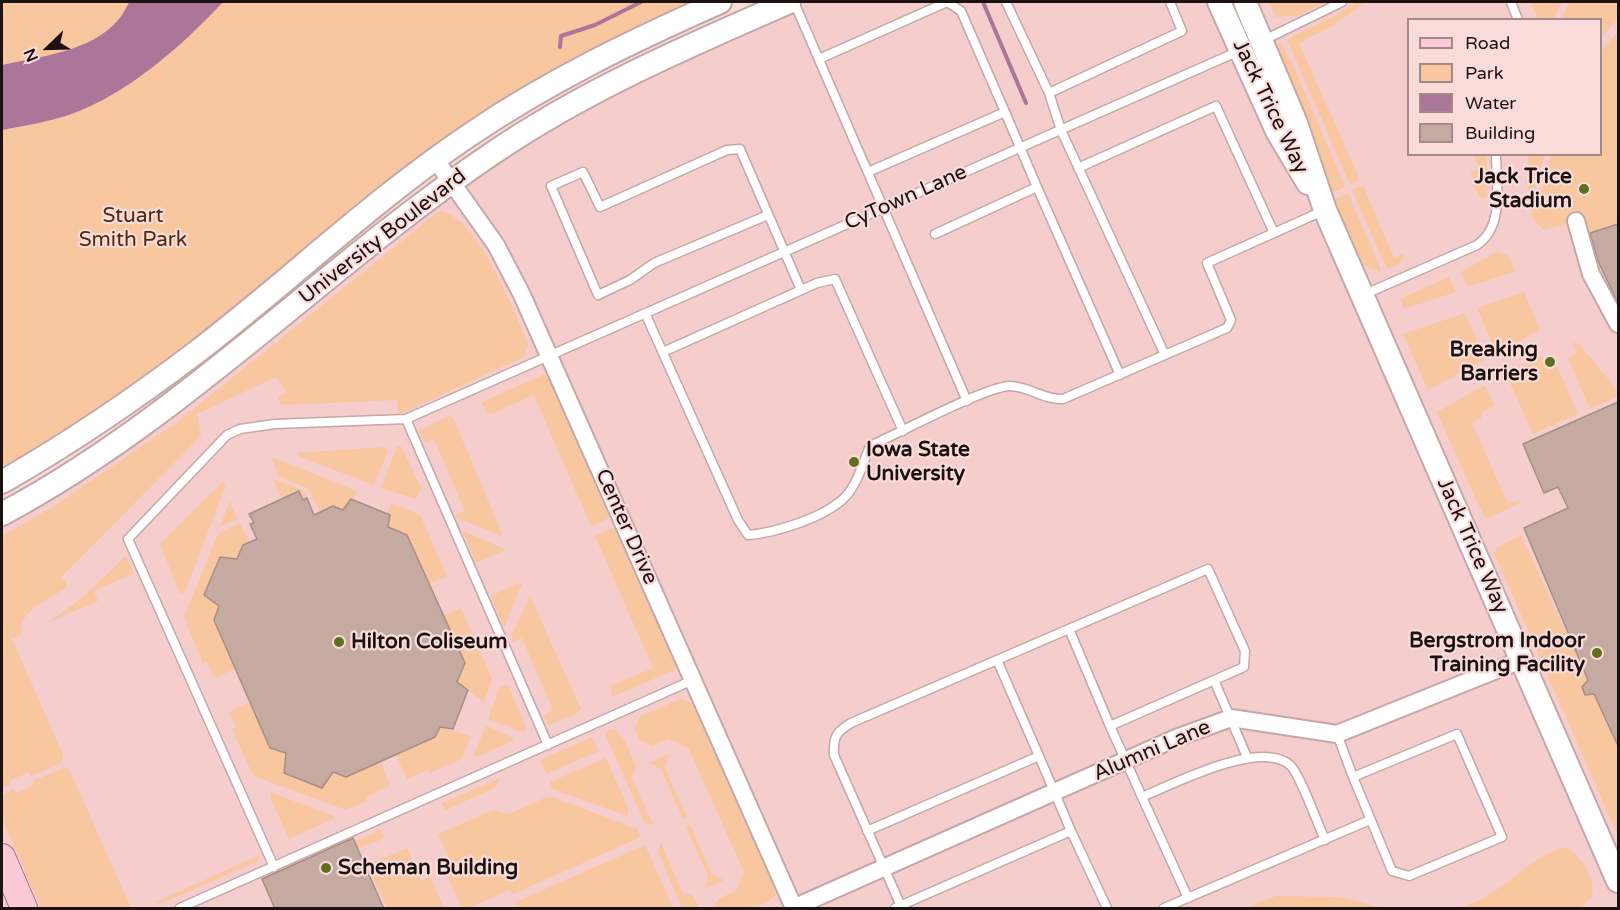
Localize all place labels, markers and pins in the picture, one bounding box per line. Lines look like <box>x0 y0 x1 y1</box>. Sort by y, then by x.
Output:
place label: Jack Trice Stadium <box>1475 164 1572 214</box>
marker: Jack Trice Stadium <box>1577 182 1591 196</box>
place label: Breaking Barriers <box>1449 337 1538 387</box>
marker: Breaking Barriers <box>1543 355 1557 369</box>
place label: Iowa State University <box>866 437 970 487</box>
marker: Iowa State University <box>847 455 861 469</box>
place label: Bergstrom Indoor Training Facility <box>1409 628 1585 678</box>
place label: Hilton Coliseum <box>351 629 508 655</box>
marker: Hilton Coliseum <box>332 635 346 649</box>
marker: Bergstrom Indoor Training Facility <box>1590 646 1604 660</box>
place label: Scheman Building <box>338 855 518 881</box>
marker: Scheman Building <box>319 861 333 875</box>

